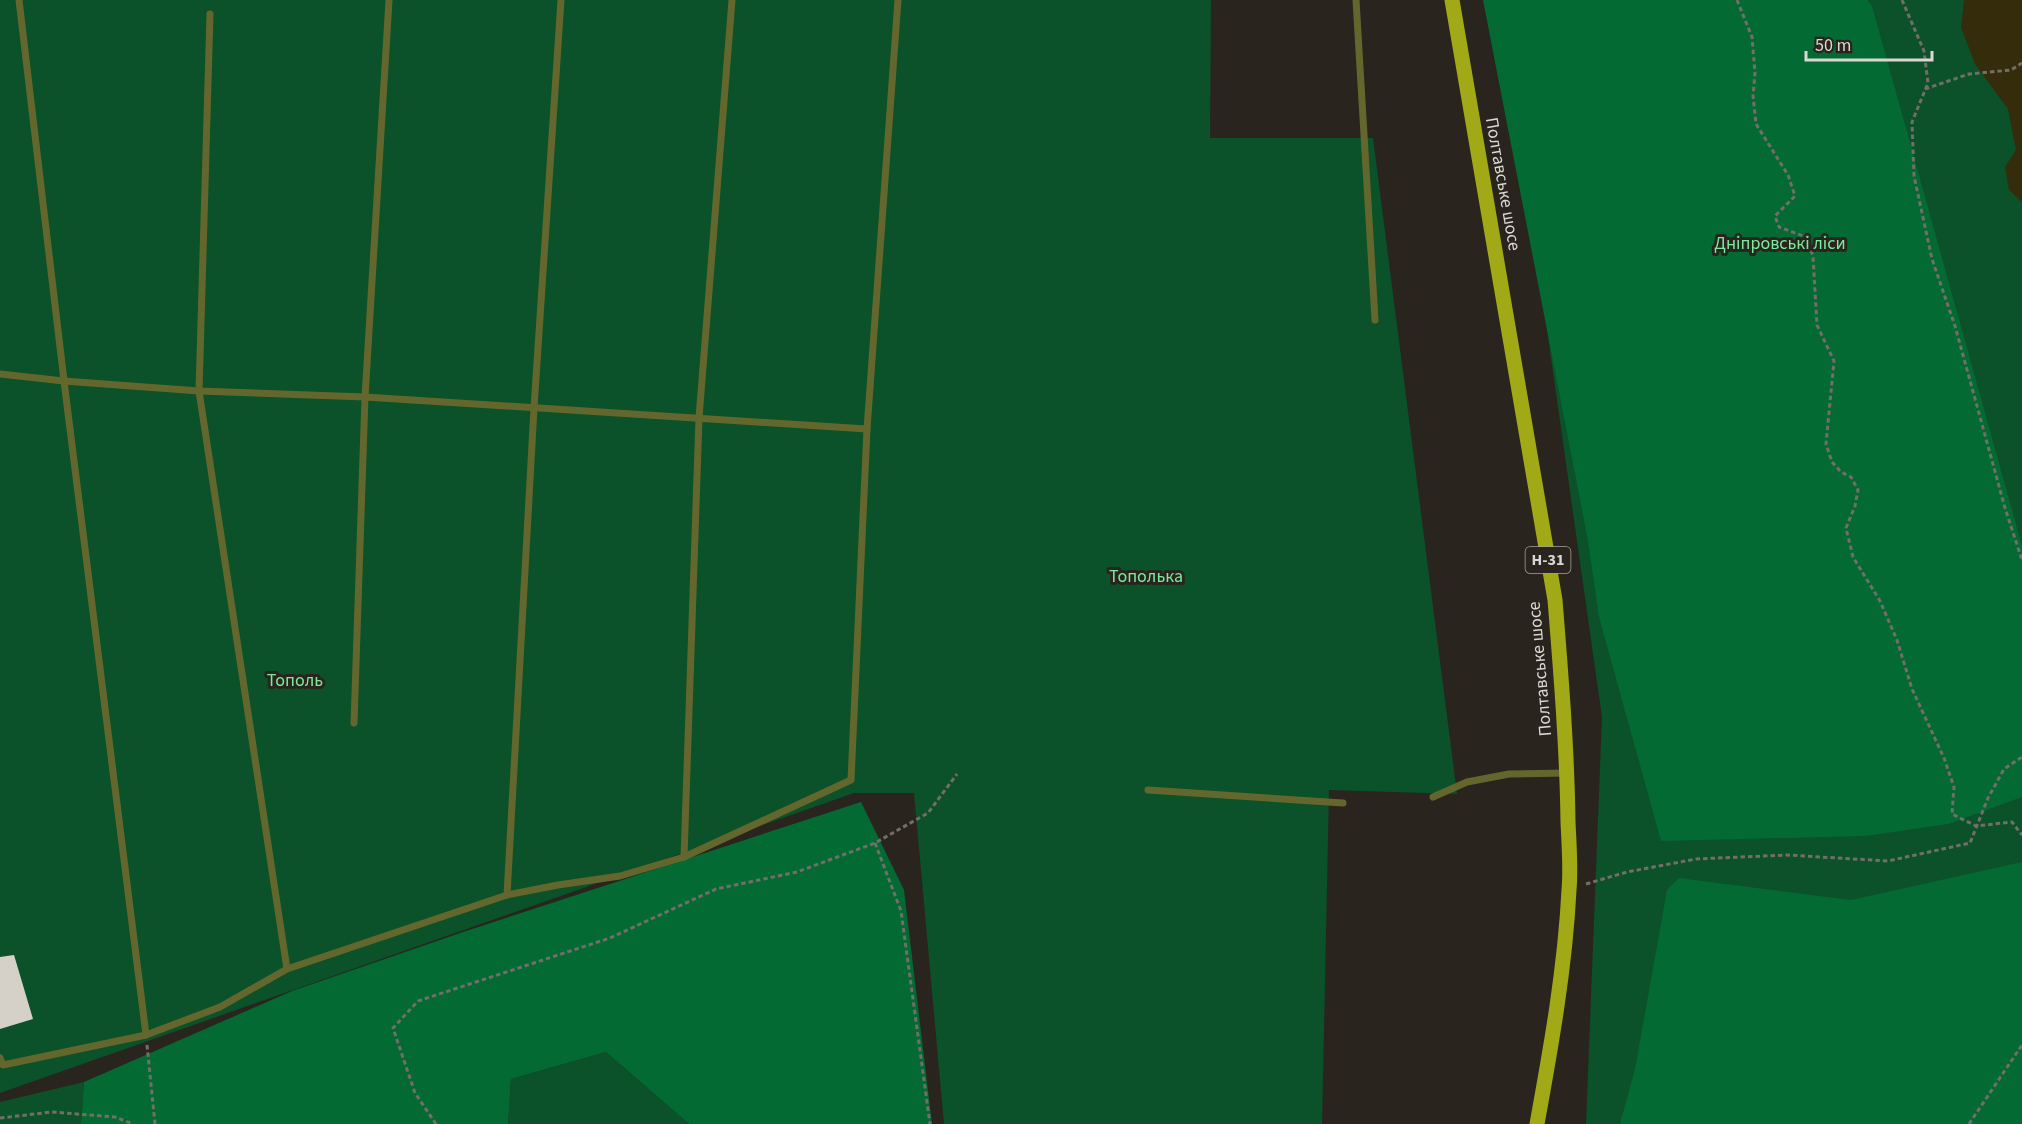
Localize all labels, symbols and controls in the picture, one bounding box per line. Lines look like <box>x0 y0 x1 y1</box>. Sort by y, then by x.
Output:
scale bar <box>1806 24 1932 62</box>
text: 50 m <box>1815 33 1851 58</box>
street label: Полтавське шосе <box>1479 115 1527 253</box>
park label: Дніпровські ліси <box>1714 231 1846 256</box>
road number: Н-31 <box>1526 547 1570 573</box>
park label: Тополька <box>1109 564 1183 589</box>
street label: Полтавське шосе <box>1522 600 1558 737</box>
park label: Тополь <box>267 668 323 693</box>

